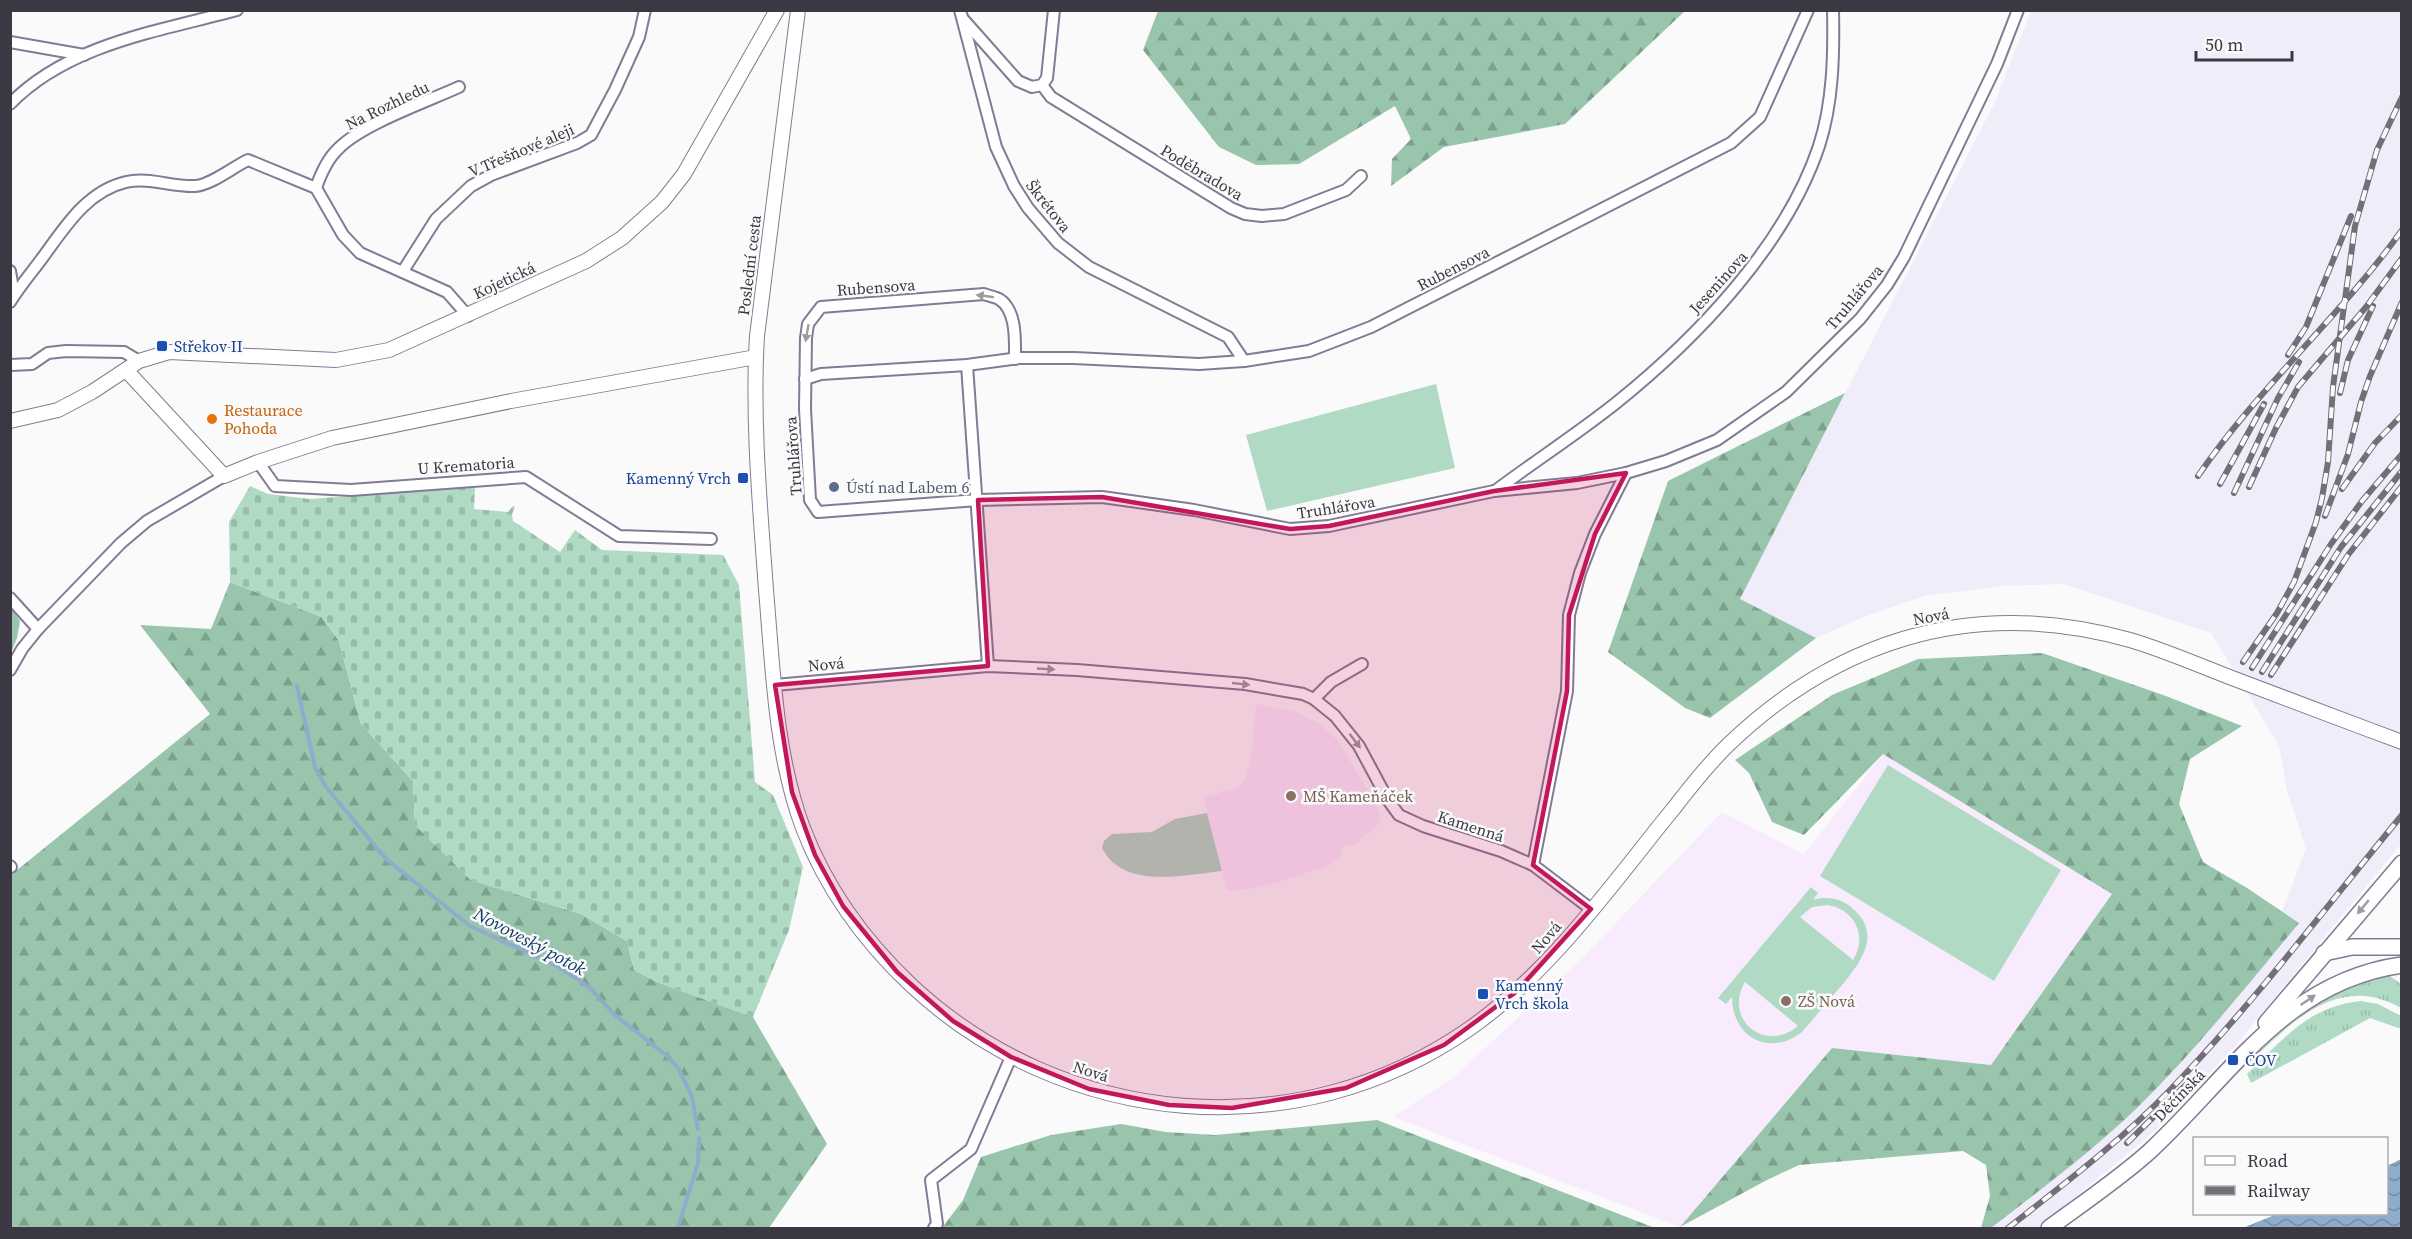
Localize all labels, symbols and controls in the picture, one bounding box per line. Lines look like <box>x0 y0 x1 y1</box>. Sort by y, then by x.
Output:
scale bar <box>2196 24 2292 62</box>
text: 50 m <box>2205 32 2243 57</box>
street label: Na Rozhledu <box>341 75 433 135</box>
street label: V Třešňové aleji <box>465 118 577 182</box>
street label: Poděbradova <box>1157 139 1248 206</box>
street label: Škrétova <box>1021 175 1077 238</box>
street label: Poslední cesta <box>732 213 766 317</box>
street label: Rubensova <box>1413 240 1494 296</box>
street label: Jeseninova <box>1683 245 1753 319</box>
street label: Kojetická <box>469 256 539 304</box>
street label: Truhlářova <box>1820 259 1888 334</box>
street label: Rubensova <box>836 273 917 301</box>
one-way arrow <box>975 292 994 301</box>
one-way arrow <box>803 324 812 343</box>
place label: Střekov II <box>174 335 243 357</box>
marker: Střekov II <box>155 339 169 353</box>
place label: Restaurace Pohoda <box>224 399 303 439</box>
marker: Restaurace Pohoda <box>205 412 219 426</box>
street label: Truhlářova <box>779 415 807 496</box>
street label: U Krematoria <box>417 451 516 479</box>
place label: Kamenný Vrch <box>626 467 731 489</box>
marker: Kamenný Vrch <box>736 471 750 485</box>
place label: Ústí nad Labem 6 <box>846 476 970 498</box>
marker: Ústí nad Labem 6 <box>827 480 841 494</box>
street label: Truhlářova <box>1295 490 1378 524</box>
street label: Nová <box>1911 602 1952 630</box>
street label: Nová <box>807 651 846 677</box>
one-way arrow <box>1037 665 1056 674</box>
one-way arrow <box>1231 679 1250 689</box>
one-way arrow <box>1348 733 1360 748</box>
place label: MŠ Kameňáček <box>1303 785 1413 807</box>
marker: MŠ Kameňáček <box>1284 789 1298 803</box>
street label: Kamenná <box>1435 805 1508 847</box>
one-way arrow <box>2357 899 2370 914</box>
water label: Novoveský potok <box>469 901 591 981</box>
street label: Nová <box>1526 915 1567 958</box>
place label: Kamenný Vrch škola <box>1495 974 1570 1014</box>
marker: Kamenný Vrch škola <box>1476 987 1490 1001</box>
place label: ZŠ Nová <box>1798 990 1856 1012</box>
marker: ZŠ Nová <box>1779 994 1793 1008</box>
one-way arrow <box>2300 995 2316 1006</box>
place label: ČOV <box>2245 1049 2277 1071</box>
marker: ČOV <box>2226 1053 2240 1067</box>
street label: Nová <box>1070 1055 1112 1087</box>
street label: Děčínská <box>2148 1063 2210 1126</box>
legend <box>2193 1137 2388 1215</box>
text: Road <box>2247 1148 2288 1173</box>
text: Railway <box>2247 1178 2311 1203</box>

